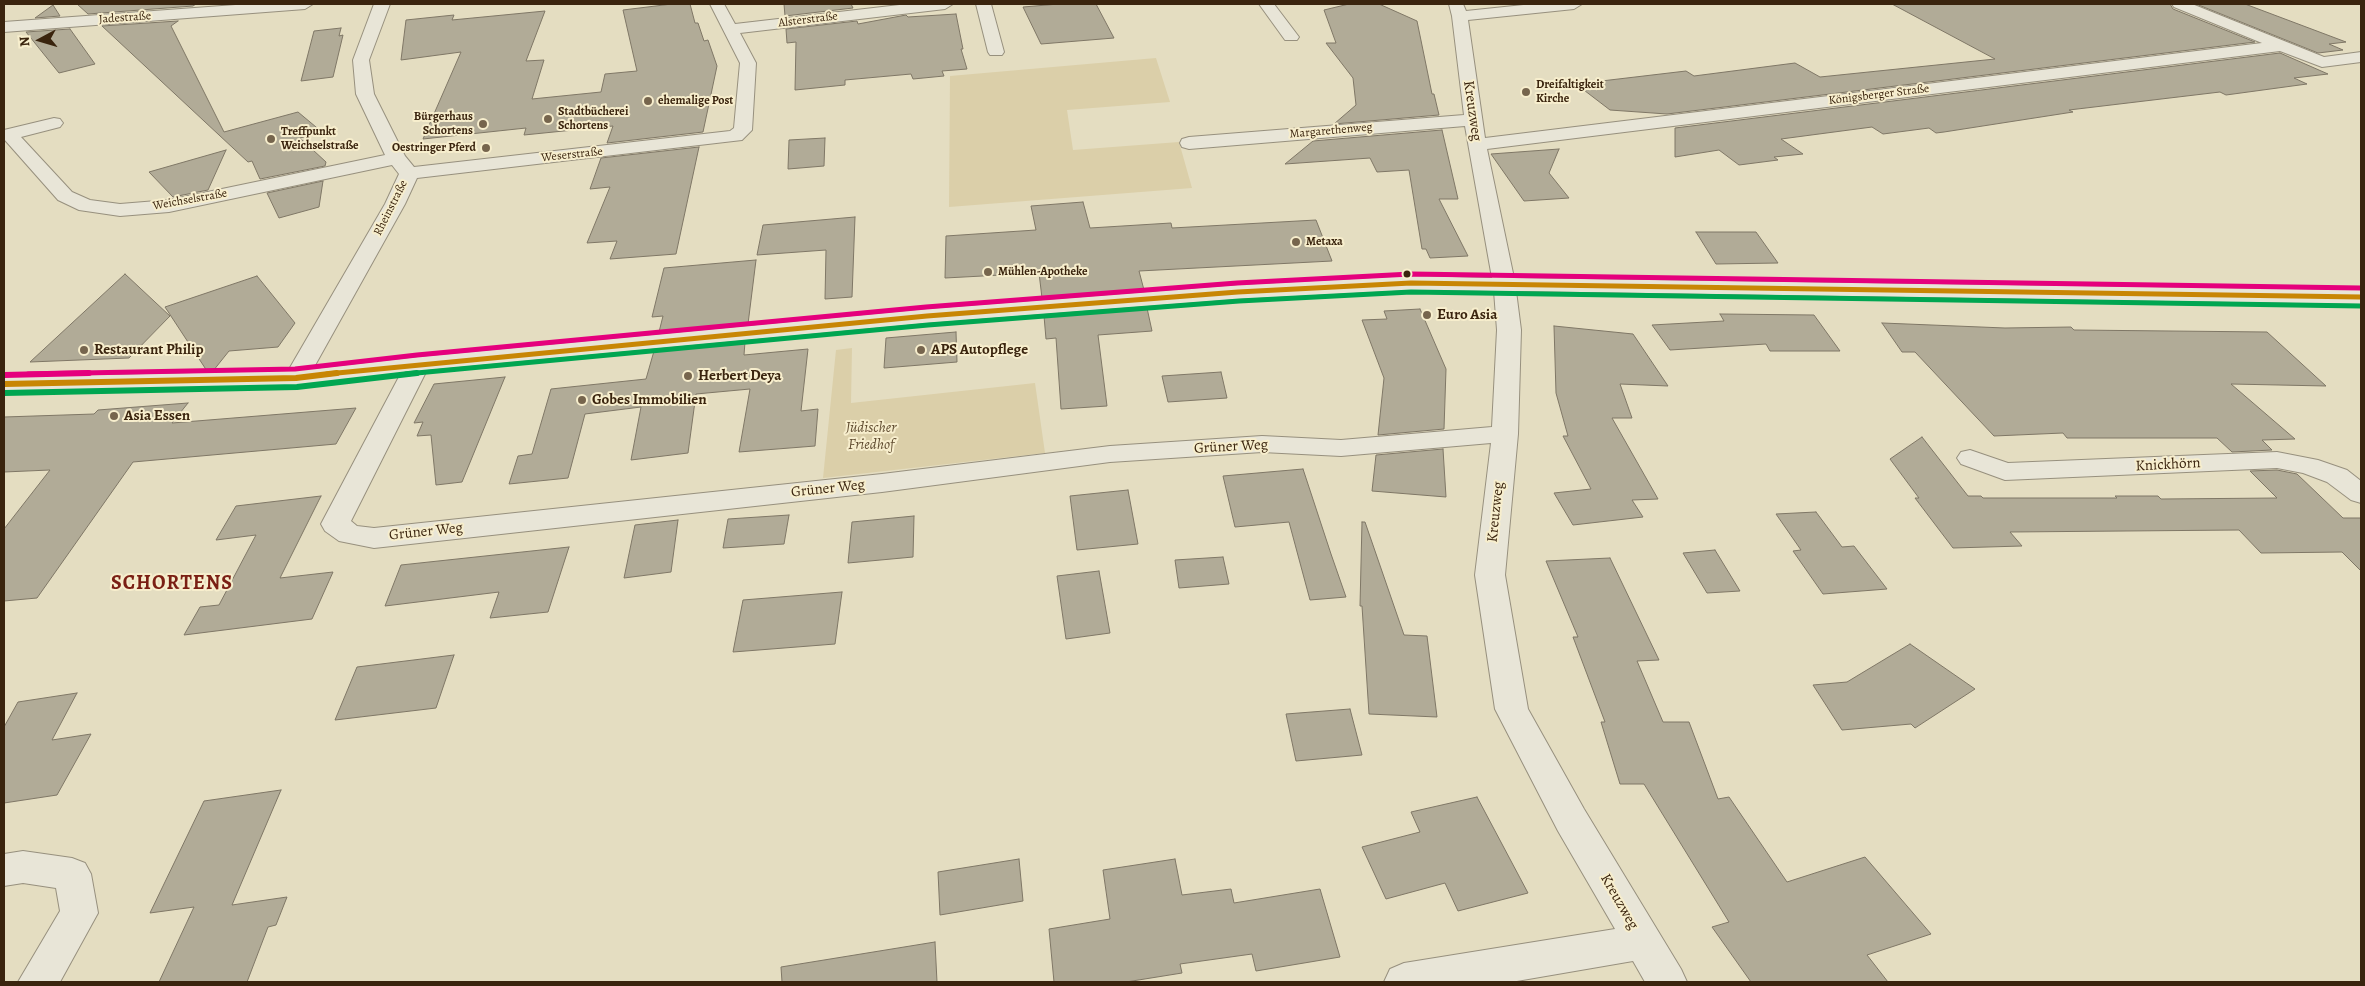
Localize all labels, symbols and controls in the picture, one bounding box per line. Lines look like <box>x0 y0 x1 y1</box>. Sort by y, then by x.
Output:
street label: Jadestraße <box>98 9 152 27</box>
street label: Alsterstraße <box>777 9 839 31</box>
north arrow <box>15 15 65 65</box>
text: N <box>15 36 35 48</box>
place label: Dreifaltigkeit Kirche <box>1536 78 1604 106</box>
street label: Kreuzweg <box>1459 79 1485 143</box>
street label: Königsberger Straße <box>1828 82 1930 108</box>
marker: Dreifaltigkeit Kirche <box>1520 86 1532 98</box>
place label: ehemalige Post <box>658 94 733 108</box>
marker: ehemalige Post <box>642 95 654 107</box>
place label: Stadtbücherei Schortens <box>558 105 628 133</box>
place label: Bürgerhaus Schortens <box>414 110 473 138</box>
marker: Stadtbücherei Schortens <box>542 113 554 125</box>
marker: Bürgerhaus Schortens <box>477 118 489 130</box>
street label: Margarethenweg <box>1289 120 1373 142</box>
place label: Treffpunkt Weichselstraße <box>281 125 359 153</box>
marker: Treffpunkt Weichselstraße <box>265 133 277 145</box>
place label: Oestringer Pferd <box>392 141 476 155</box>
marker: Oestringer Pferd <box>480 142 492 154</box>
street label: Weserstraße <box>541 145 603 165</box>
street label: Rheinstraße <box>371 178 411 238</box>
street label: Weichselstraße <box>152 186 228 214</box>
place label: Metaxa <box>1306 235 1343 249</box>
marker: Metaxa <box>1290 236 1302 248</box>
place label: Mühlen-Apotheke <box>998 265 1088 279</box>
marker: Mühlen-Apotheke <box>982 266 994 278</box>
unlabelled marker <box>1402 269 1412 279</box>
place label: Euro Asia <box>1437 306 1497 324</box>
marker: Euro Asia <box>1421 309 1433 321</box>
place label: Restaurant Philip <box>94 341 203 359</box>
place label: APS Autopflege <box>931 341 1028 359</box>
marker: Restaurant Philip <box>78 344 90 356</box>
marker: APS Autopflege <box>915 344 927 356</box>
place label: Herbert Deya <box>698 367 782 385</box>
marker: Herbert Deya <box>682 370 694 382</box>
place label: Gobes Immobilien <box>592 391 707 409</box>
marker: Gobes Immobilien <box>576 394 588 406</box>
place label: Asia Essen <box>124 407 190 425</box>
marker: Asia Essen <box>108 410 120 422</box>
park label: Jüdischer Friedhof <box>846 419 896 454</box>
street label: Grüner Weg <box>1193 436 1269 458</box>
street label: Knickhörn <box>2135 454 2201 476</box>
street label: Grüner Weg <box>790 476 866 502</box>
street label: Kreuzweg <box>1484 481 1508 543</box>
street label: Grüner Weg <box>388 519 464 545</box>
district label: SCHORTENS <box>110 572 234 596</box>
street label: Kreuzweg <box>1596 871 1642 933</box>

